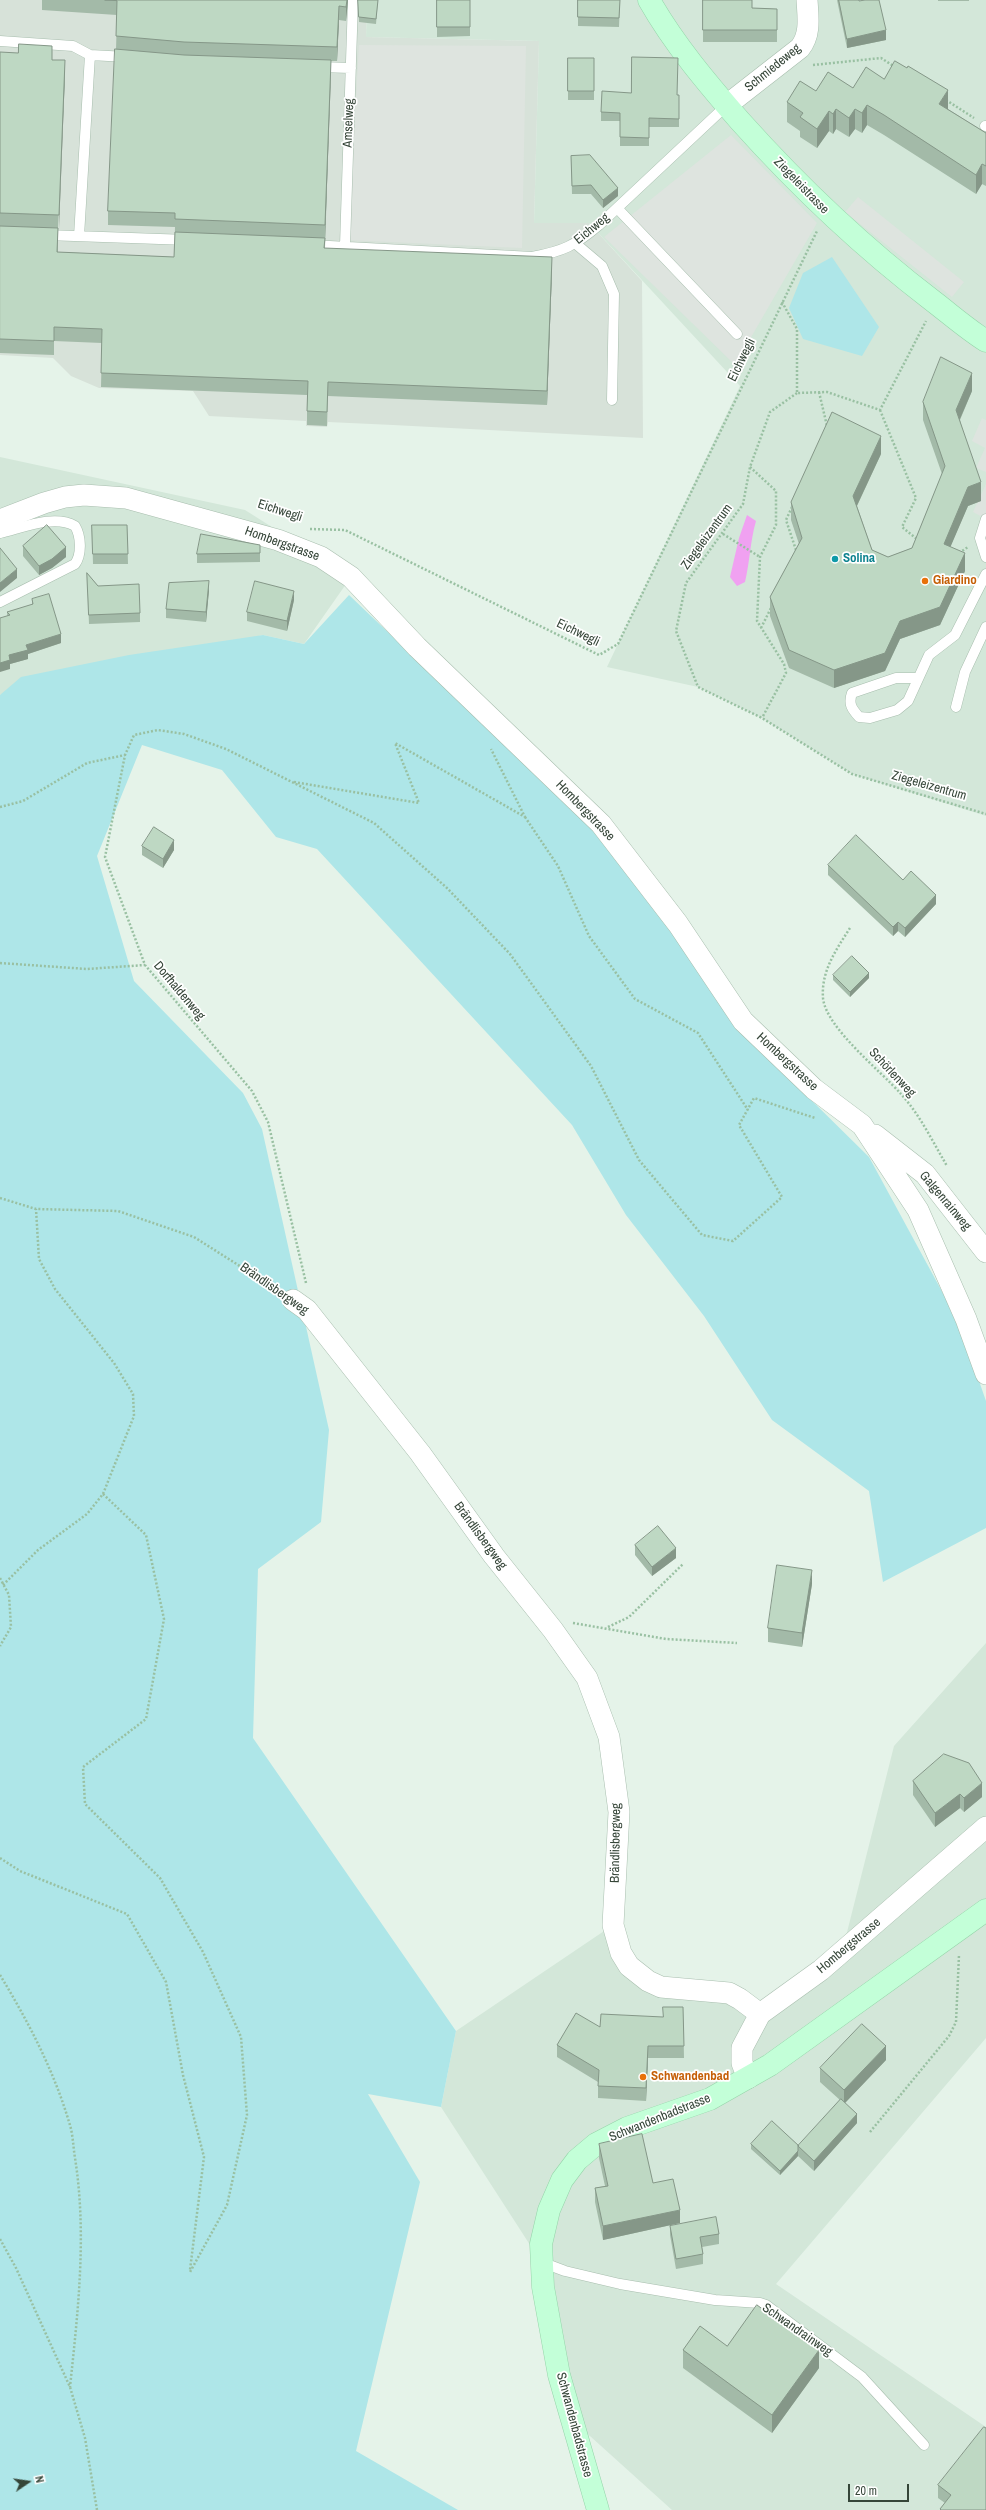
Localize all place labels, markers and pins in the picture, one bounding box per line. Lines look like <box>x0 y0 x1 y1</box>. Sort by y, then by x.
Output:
place label: Solina <box>843 551 875 567</box>
marker: Solina <box>830 554 840 564</box>
place label: Giardino <box>933 573 977 589</box>
marker: Giardino <box>920 576 930 586</box>
place label: Schwandenbad <box>651 2069 729 2085</box>
marker: Schwandenbad <box>638 2072 648 2082</box>

